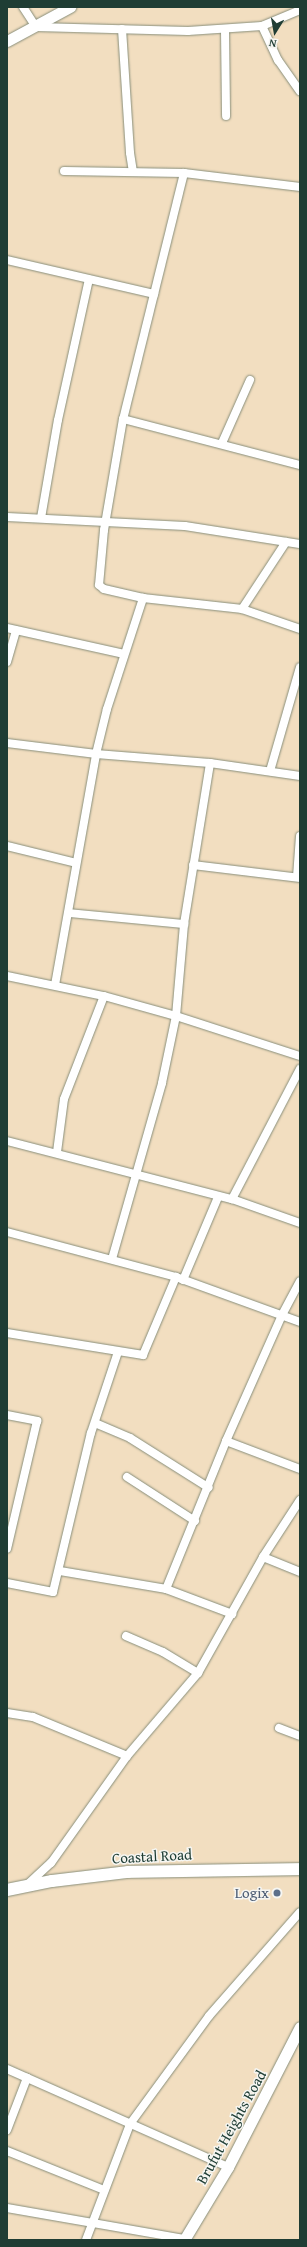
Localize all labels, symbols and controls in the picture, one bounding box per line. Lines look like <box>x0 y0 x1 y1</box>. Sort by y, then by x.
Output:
north arrow <box>255 12 295 52</box>
text: N <box>268 35 278 52</box>
street label: Coastal Road <box>112 1845 192 1867</box>
place label: Logix <box>235 1884 269 1902</box>
marker: Logix <box>272 1888 282 1898</box>
street label: Brufut Heights Road <box>192 2067 270 2187</box>

